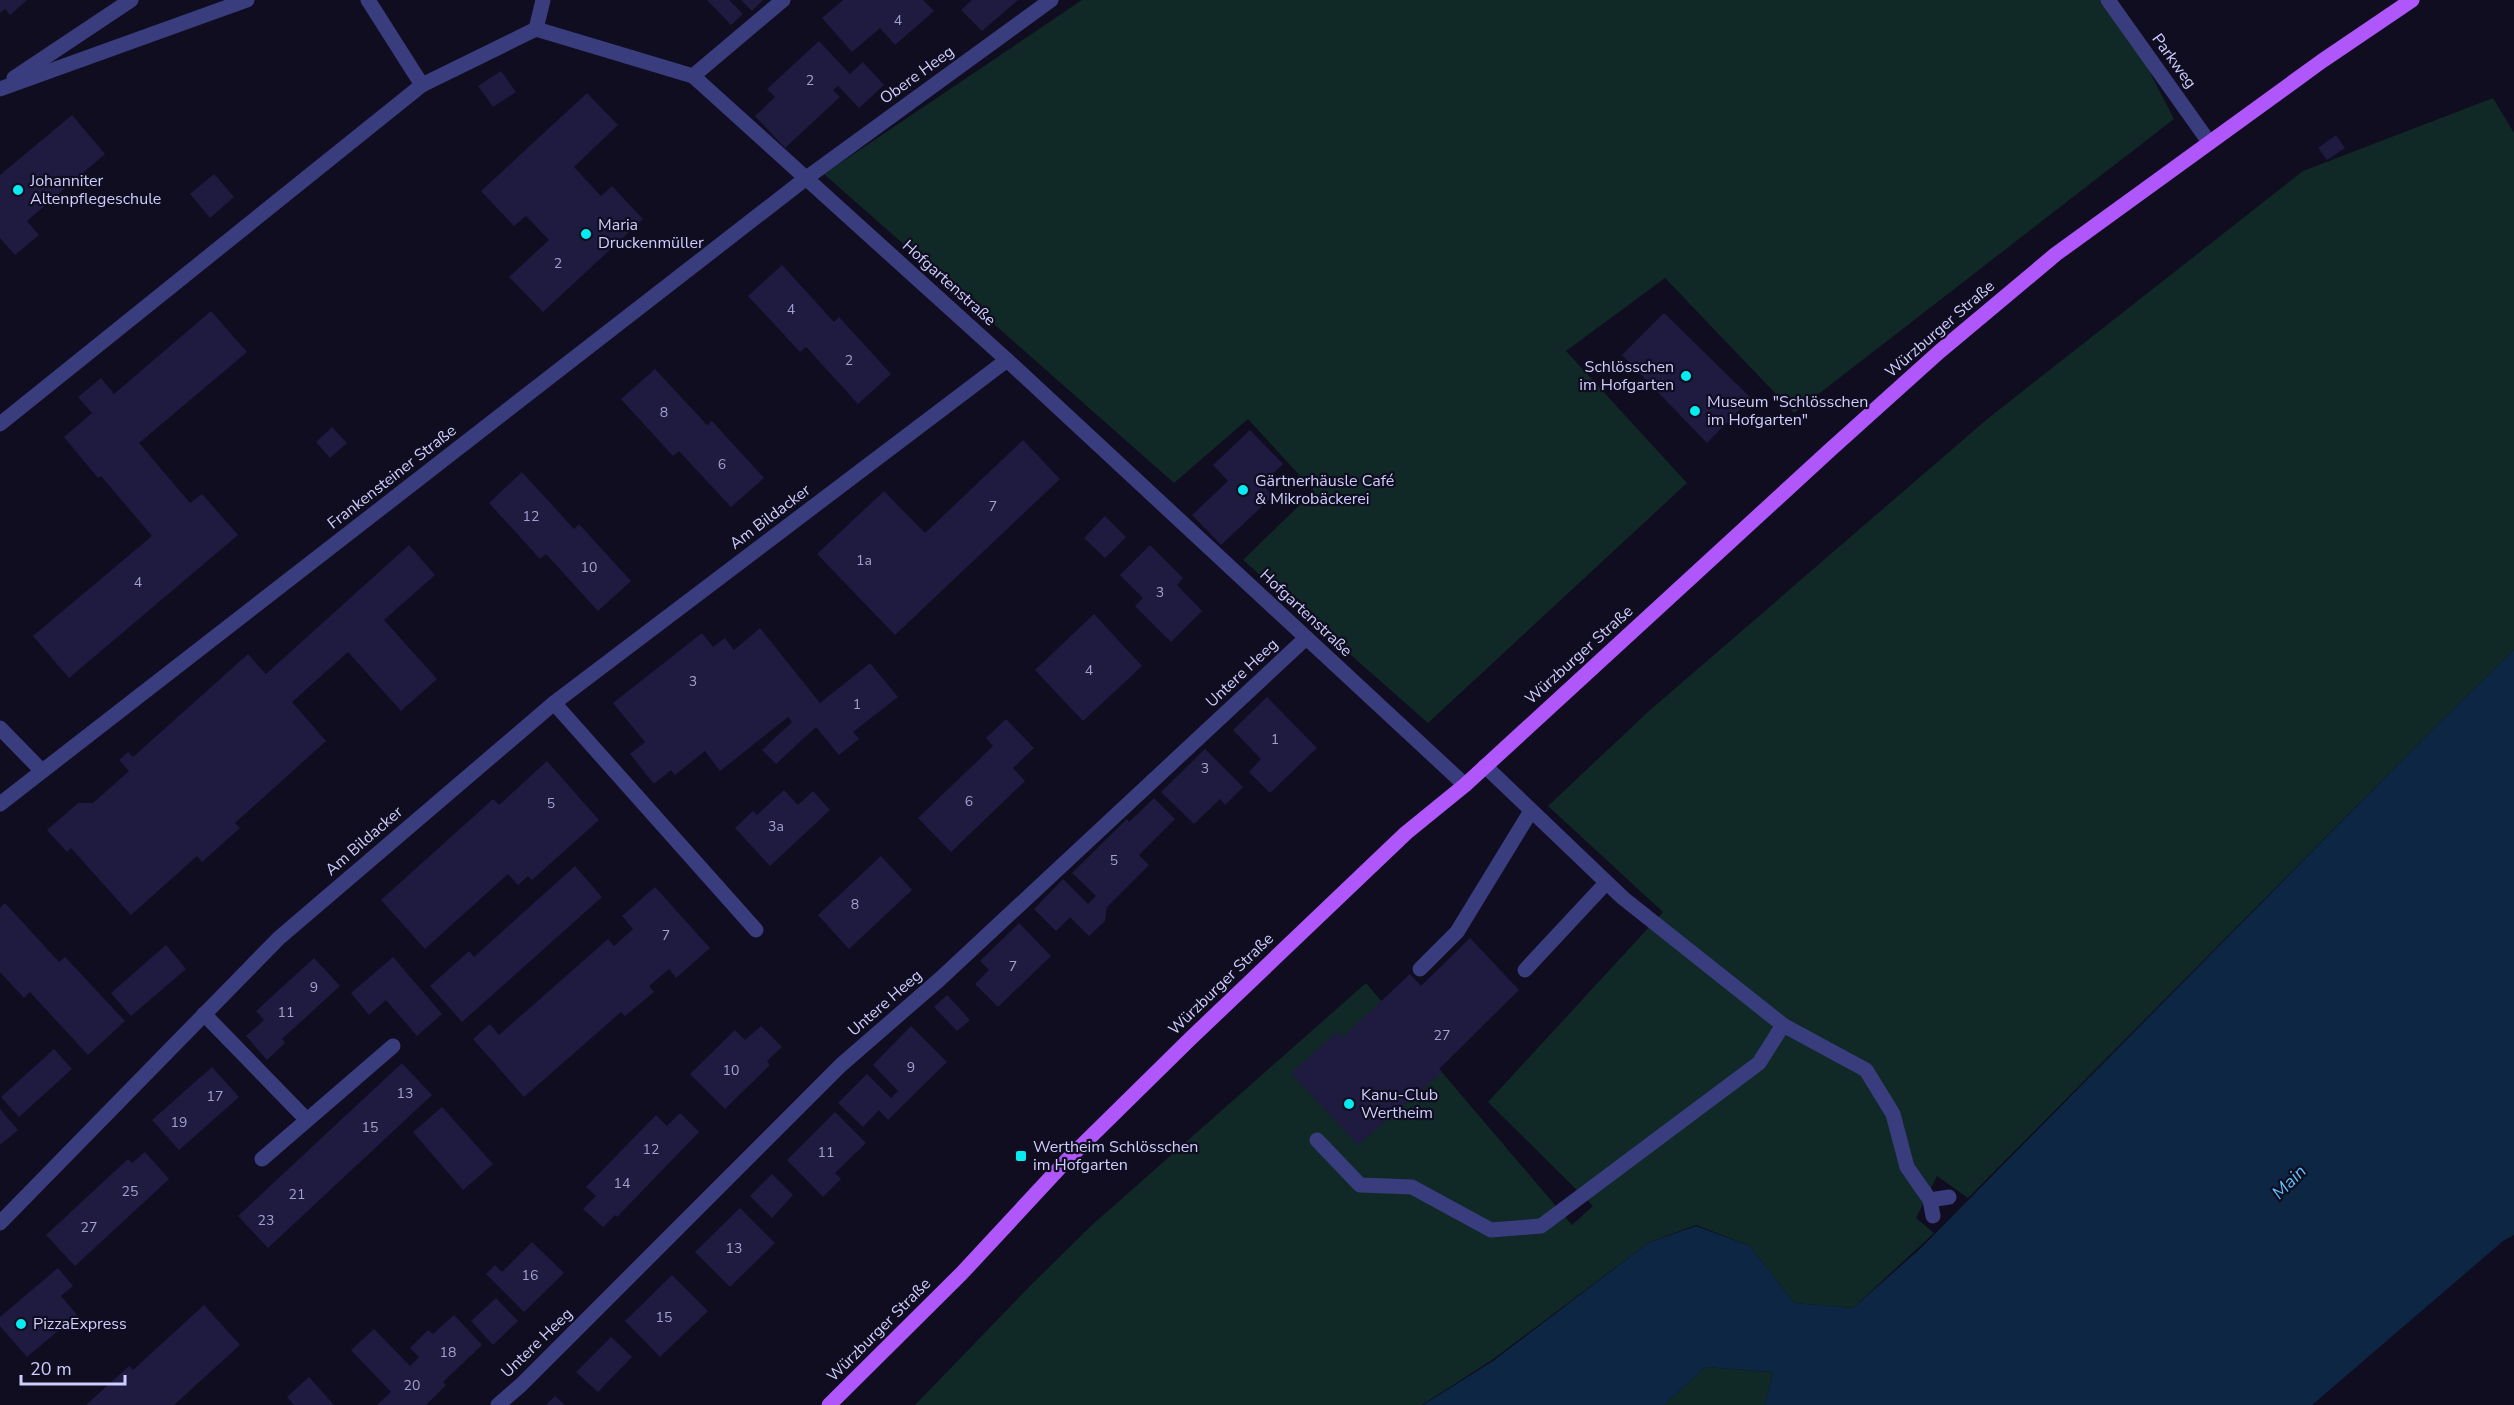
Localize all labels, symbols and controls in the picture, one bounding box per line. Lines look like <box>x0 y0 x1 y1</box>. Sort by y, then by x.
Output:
house number: 4 <box>894 11 902 30</box>
street label: Parkweg <box>2147 29 2201 93</box>
street label: Obere Heeg <box>875 41 959 109</box>
house number: 2 <box>806 71 814 90</box>
place label: Johanniter Altenpflegeschule <box>29 170 161 210</box>
marker: Johanniter Altenpflegeschule <box>11 183 25 197</box>
place label: Maria Druckenmüller <box>598 214 704 254</box>
marker: Maria Druckenmüller <box>579 227 593 241</box>
street label: Hofgartenstraße <box>897 235 1001 331</box>
house number: 2 <box>554 254 562 273</box>
street label: Würzburger Straße <box>1881 275 1999 383</box>
house number: 4 <box>787 300 795 319</box>
house number: 2 <box>845 351 853 370</box>
place label: Schlösschen im Hofgarten <box>1579 356 1674 396</box>
marker: Schlösschen im Hofgarten <box>1679 369 1693 383</box>
place label: Museum "Schlösschen im Hofgarten" <box>1707 391 1868 431</box>
house number: 8 <box>660 403 668 422</box>
marker: Museum "Schlösschen im Hofgarten" <box>1688 404 1702 418</box>
street label: Frankensteiner Straße <box>323 420 461 534</box>
house number: 6 <box>718 455 726 474</box>
place label: Gärtnerhäusle Café & Mikrobäckerei <box>1255 470 1394 510</box>
street label: Am Bildacker <box>725 479 815 555</box>
marker: Gärtnerhäusle Café & Mikrobäckerei <box>1236 483 1250 497</box>
house number: 7 <box>989 497 997 516</box>
house number: 12 <box>523 507 539 526</box>
house number: 1a <box>856 551 872 570</box>
house number: 10 <box>581 558 597 577</box>
street label: Hofgartenstraße <box>1255 564 1357 662</box>
house number: 4 <box>134 573 142 592</box>
house number: 3 <box>1156 583 1164 602</box>
street label: Würzburger Straße <box>1520 600 1638 710</box>
street label: Untere Heeg <box>1201 634 1283 712</box>
house number: 4 <box>1085 661 1093 680</box>
house number: 3 <box>689 672 697 691</box>
house number: 1 <box>853 695 861 714</box>
house number: 1 <box>1271 730 1279 749</box>
house number: 3 <box>1201 759 1209 778</box>
house number: 6 <box>965 792 973 811</box>
house number: 5 <box>547 794 555 813</box>
street label: Am Bildacker <box>321 801 408 881</box>
house number: 3a <box>768 817 784 836</box>
house number: 5 <box>1110 851 1118 870</box>
house number: 8 <box>851 895 859 914</box>
house number: 7 <box>662 926 670 945</box>
street label: Würzburger Straße <box>1164 928 1278 1040</box>
house number: 7 <box>1009 957 1017 976</box>
street label: Untere Heeg <box>843 965 927 1041</box>
house number: 9 <box>310 978 318 997</box>
house number: 11 <box>278 1003 294 1022</box>
house number: 27 <box>1434 1026 1450 1045</box>
house number: 9 <box>907 1058 915 1077</box>
house number: 10 <box>723 1061 739 1080</box>
house number: 13 <box>397 1084 413 1103</box>
place label: Kanu-Club Wertheim <box>1361 1084 1438 1124</box>
house number: 17 <box>207 1087 223 1106</box>
marker: Kanu-Club Wertheim <box>1342 1097 1356 1111</box>
house number: 19 <box>171 1113 187 1132</box>
house number: 15 <box>362 1118 378 1137</box>
place label: Wertheim Schlösschen im Hofgarten <box>1033 1136 1198 1176</box>
house number: 12 <box>643 1140 659 1159</box>
house number: 11 <box>818 1143 834 1162</box>
marker: Wertheim Schlösschen im Hofgarten <box>1014 1149 1028 1163</box>
water label: Main <box>2267 1160 2311 1204</box>
house number: 14 <box>614 1174 630 1193</box>
house number: 25 <box>122 1182 138 1201</box>
house number: 21 <box>289 1185 305 1204</box>
house number: 23 <box>258 1211 274 1230</box>
house number: 27 <box>81 1218 97 1237</box>
house number: 13 <box>726 1239 742 1258</box>
house number: 16 <box>522 1266 538 1285</box>
street label: Würzburger Straße <box>822 1273 936 1387</box>
street label: Untere Heeg <box>496 1303 578 1383</box>
house number: 15 <box>656 1308 672 1327</box>
place label: PizzaExpress <box>33 1313 127 1335</box>
marker: PizzaExpress <box>14 1317 28 1331</box>
house number: 18 <box>440 1343 456 1362</box>
scale bar <box>21 1348 124 1386</box>
text: 20 m <box>30 1357 72 1381</box>
house number: 20 <box>404 1376 420 1395</box>

